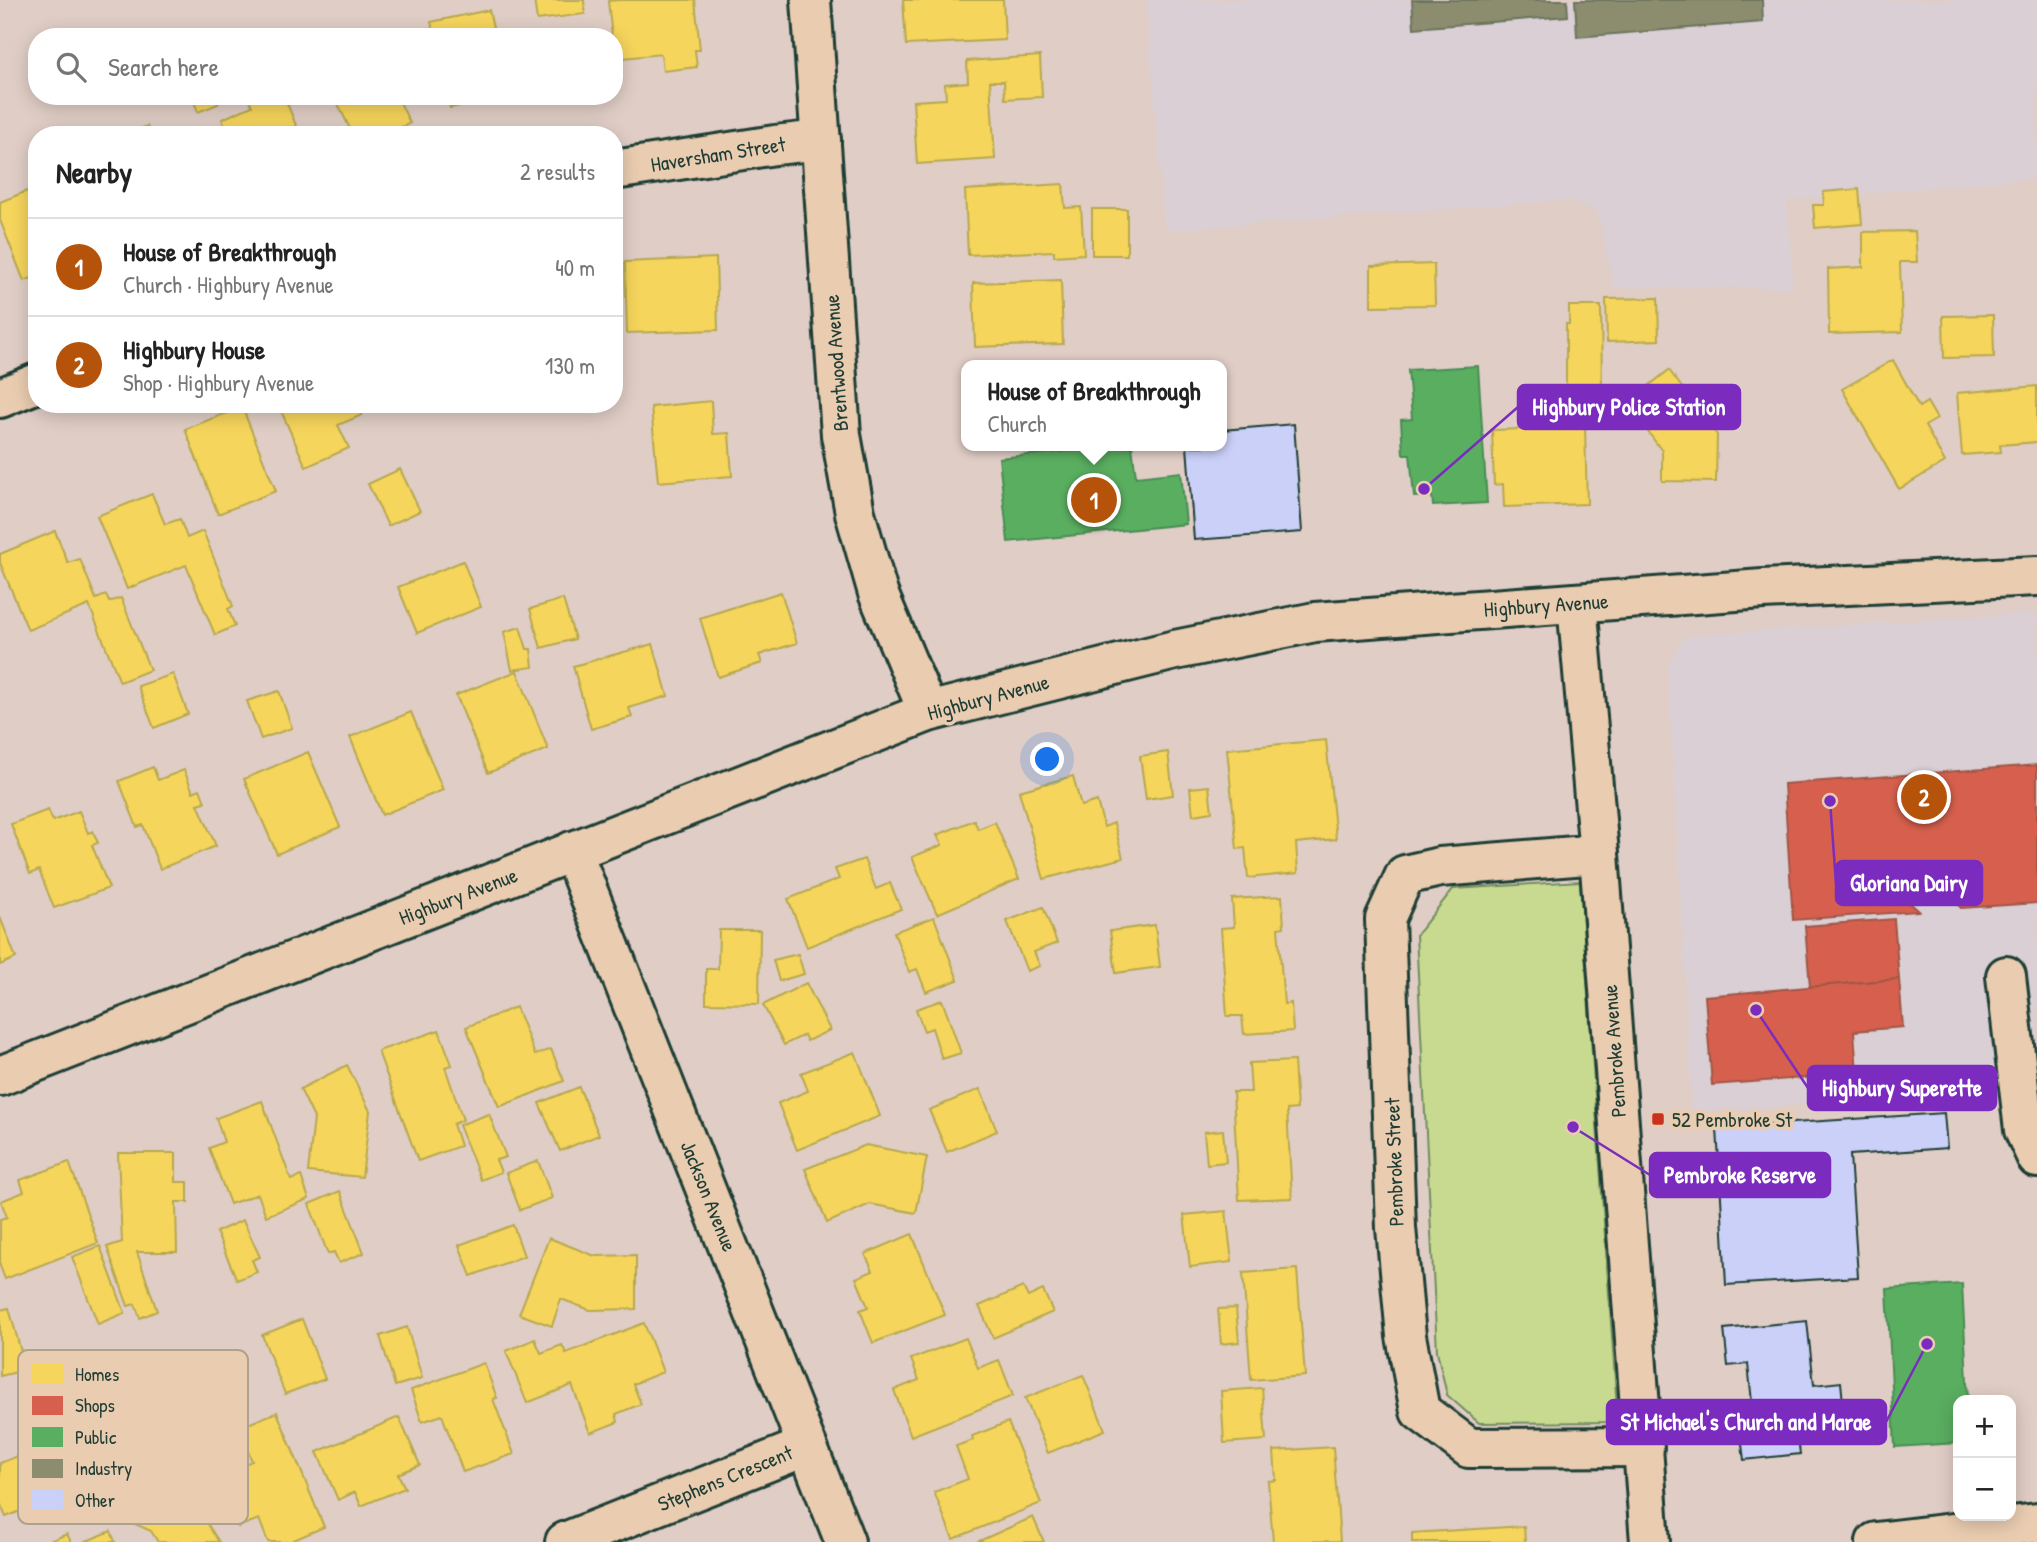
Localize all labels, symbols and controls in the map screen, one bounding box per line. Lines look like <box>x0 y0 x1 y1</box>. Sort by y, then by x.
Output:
search box <box>28 28 623 105</box>
icon: search <box>52 48 90 86</box>
text: Search here <box>108 49 219 84</box>
street label: Haversham Street <box>649 129 788 179</box>
text: Nearby <box>56 152 132 192</box>
text: 2 results <box>520 156 595 187</box>
text: House of Breakthrough <box>123 234 336 269</box>
text: 1 <box>75 252 83 283</box>
text: 40 m <box>555 252 595 283</box>
text: Church · Highbury Avenue <box>123 269 334 300</box>
street label: Brentwood Avenue <box>817 294 855 432</box>
text: Highbury House <box>123 332 265 367</box>
text: 2 <box>74 350 84 381</box>
text: 130 m <box>545 350 595 381</box>
popup <box>961 360 1227 451</box>
text: Shop · Highbury Avenue <box>123 367 314 398</box>
text: House of Breakthrough <box>988 373 1200 408</box>
callout: Highbury Police Station <box>1518 385 1740 429</box>
text: Highbury Police Station <box>1532 391 1726 423</box>
text: Church <box>988 408 1046 439</box>
pin: 1 <box>1071 474 1117 526</box>
street label: Highbury Avenue <box>1483 586 1609 624</box>
street label: Highbury Avenue <box>924 667 1052 727</box>
your location <box>1030 742 1064 776</box>
pin: 2 <box>1901 771 1947 823</box>
street label: Highbury Avenue <box>395 860 521 932</box>
callout: Gloriana Dairy <box>1836 861 1982 905</box>
text: Gloriana Dairy <box>1850 867 1968 899</box>
street label: Pembroke Avenue <box>1595 984 1633 1118</box>
callout: Highbury Superette <box>1808 1066 1996 1110</box>
text: Highbury Superette <box>1822 1072 1983 1104</box>
street label: Pembroke Street <box>1377 1096 1411 1227</box>
place label: 52 Pembroke St <box>1672 1105 1793 1134</box>
marker: 52 Pembroke St <box>1650 1111 1666 1127</box>
street label: Jackson Avenue <box>674 1136 744 1256</box>
callout: Pembroke Reserve <box>1650 1153 1830 1197</box>
text: Pembroke Reserve <box>1664 1159 1817 1190</box>
legend <box>18 1350 248 1524</box>
text: Homes <box>75 1361 119 1387</box>
text: Shops <box>75 1392 115 1418</box>
map controls <box>1953 1395 2016 1521</box>
button: + <box>1953 1395 2016 1458</box>
callout: St Michael's Church and Marae <box>1607 1400 1886 1444</box>
text: St Michael's Church and Marae <box>1621 1406 1872 1437</box>
text: Public <box>75 1424 117 1450</box>
street label: Stephens Crescent <box>653 1437 797 1518</box>
text: Industry <box>75 1455 132 1481</box>
button: − <box>1953 1458 2016 1521</box>
text: Other <box>75 1487 116 1513</box>

